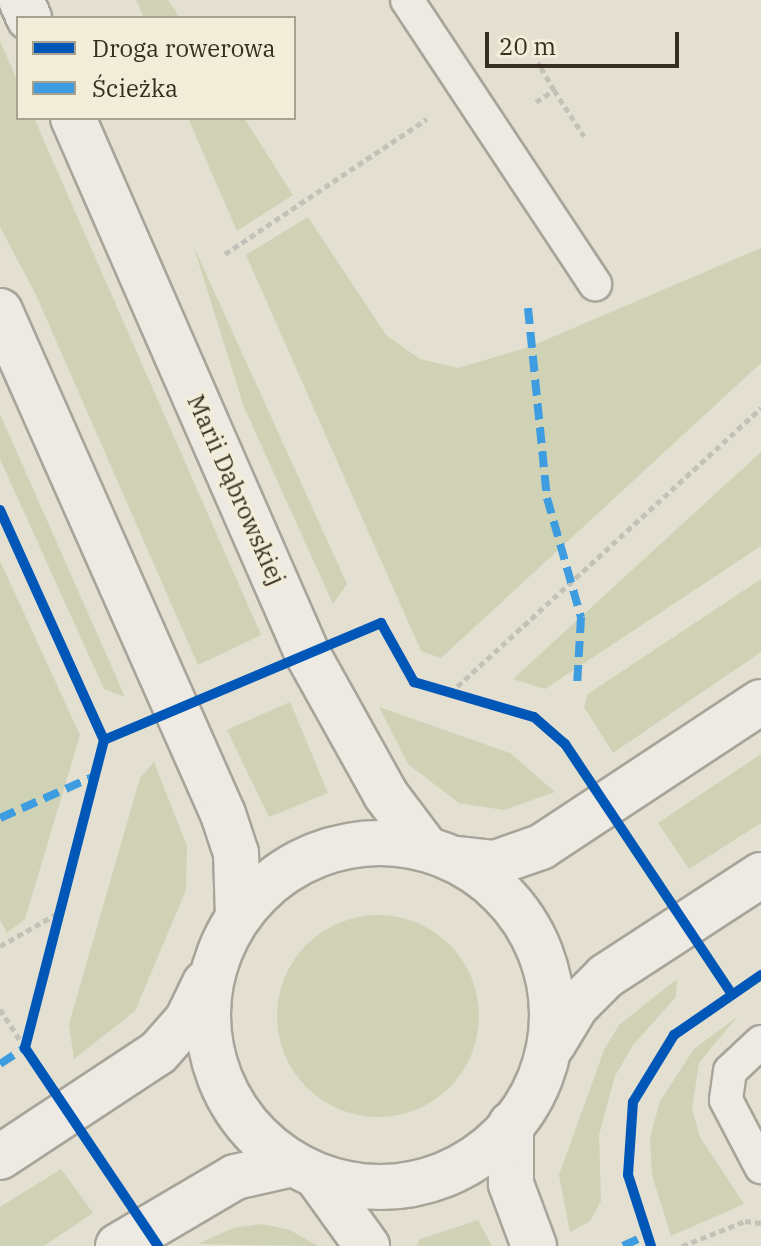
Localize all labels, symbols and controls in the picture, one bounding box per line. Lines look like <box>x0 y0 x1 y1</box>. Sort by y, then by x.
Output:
legend <box>16 16 296 120</box>
scale bar <box>489 16 683 66</box>
text: 20 m <box>499 30 556 62</box>
text: Droga rowerowa <box>92 32 276 64</box>
text: Ścieżka <box>92 72 178 104</box>
street label: Marii Dąbrowskiej <box>181 390 291 590</box>

